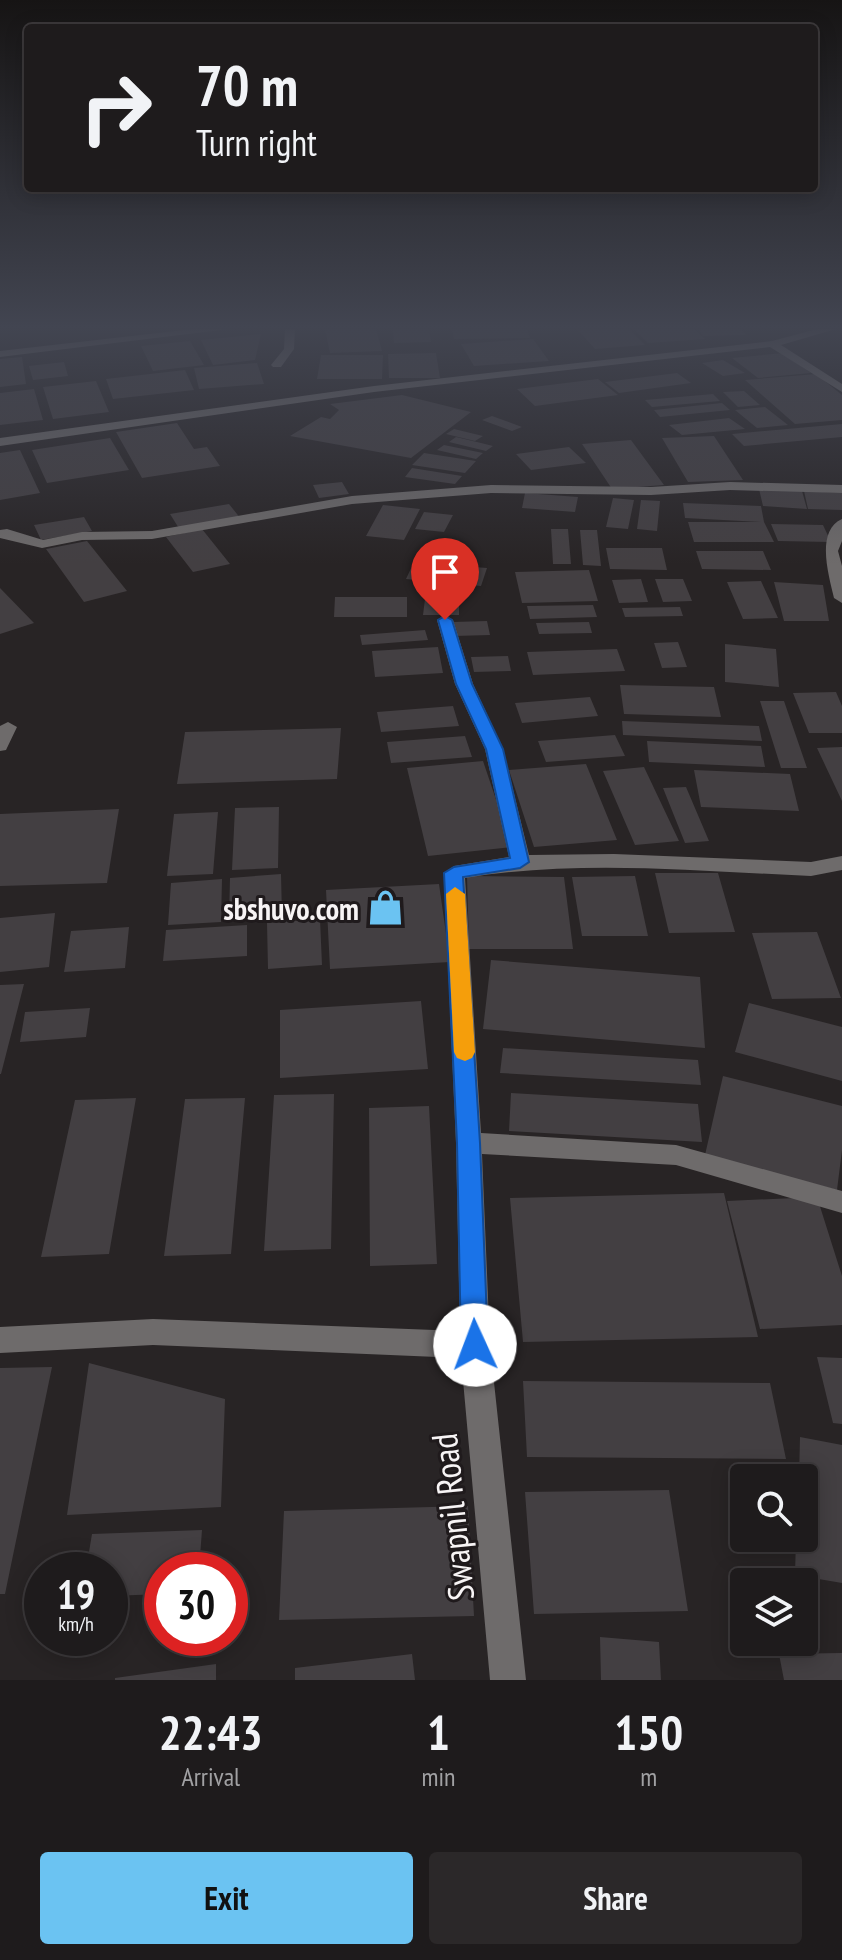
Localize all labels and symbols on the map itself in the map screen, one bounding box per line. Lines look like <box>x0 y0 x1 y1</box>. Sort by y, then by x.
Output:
pin <box>411 538 479 620</box>
place label: sbshuvo.com <box>223 889 359 928</box>
shop icon: sbshuvo.com <box>366 889 404 927</box>
position arrow <box>433 1303 517 1387</box>
street label: Swapnil Road <box>420 1431 484 1603</box>
speed limit sign: 30 <box>144 1552 248 1656</box>

